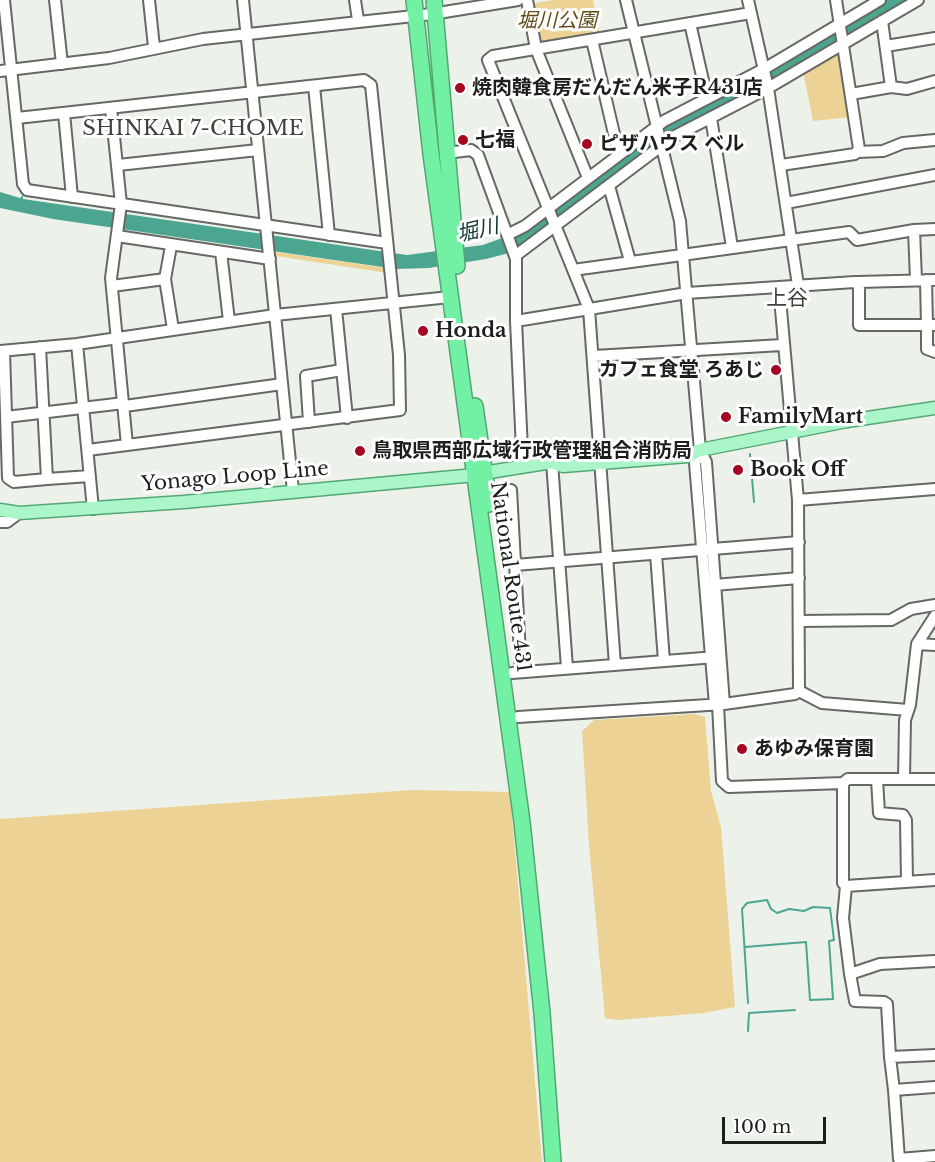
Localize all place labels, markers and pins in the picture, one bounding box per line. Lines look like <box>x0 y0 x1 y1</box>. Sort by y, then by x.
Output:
place label: 焼肉韓食房だんだん米子R431店 <box>472 76 763 100</box>
marker: 焼肉韓食房だんだん米子R431店 <box>453 81 467 95</box>
place label: 七福 <box>475 128 515 152</box>
place label: ピザハウス ベル <box>599 132 744 156</box>
marker: 七福 <box>456 133 470 147</box>
marker: ピザハウス ベル <box>580 137 594 151</box>
place label: Honda <box>435 319 507 343</box>
marker: Honda <box>416 324 430 338</box>
place label: カフェ食堂 ろあじ <box>599 358 764 382</box>
marker: カフェ食堂 ろあじ <box>769 363 783 377</box>
place label: FamilyMart <box>738 405 863 429</box>
marker: FamilyMart <box>719 410 733 424</box>
place label: 鳥取県西部広域行政管理組合消防局 <box>372 439 692 463</box>
marker: 鳥取県西部広域行政管理組合消防局 <box>353 444 367 458</box>
place label: Book Off <box>750 458 845 482</box>
marker: Book Off <box>731 463 745 477</box>
place label: あゆみ保育園 <box>754 737 874 761</box>
marker: あゆみ保育園 <box>735 742 749 756</box>

